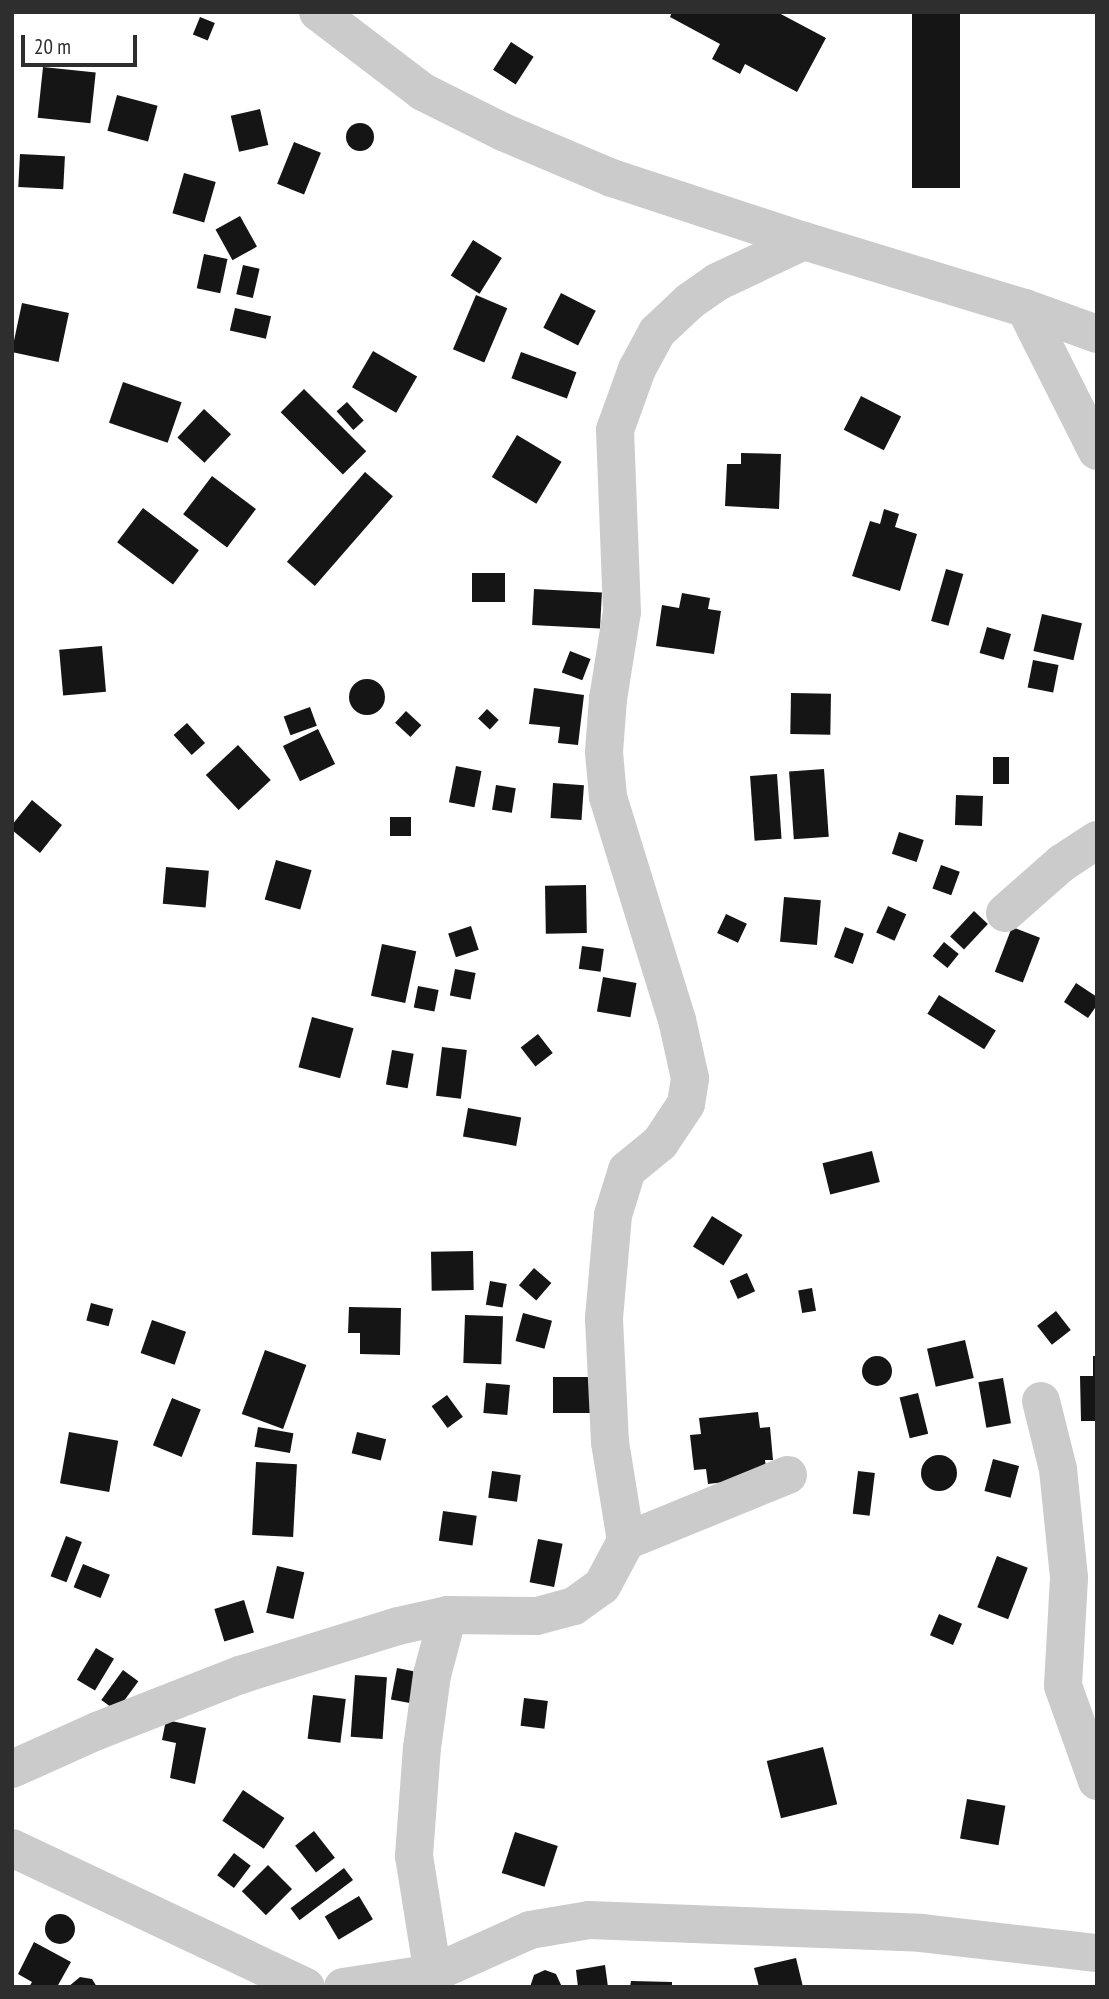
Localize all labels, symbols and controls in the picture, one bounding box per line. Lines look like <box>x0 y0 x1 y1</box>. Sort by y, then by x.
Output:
scale bar <box>24 21 140 65</box>
text: 20 m <box>34 33 71 60</box>

